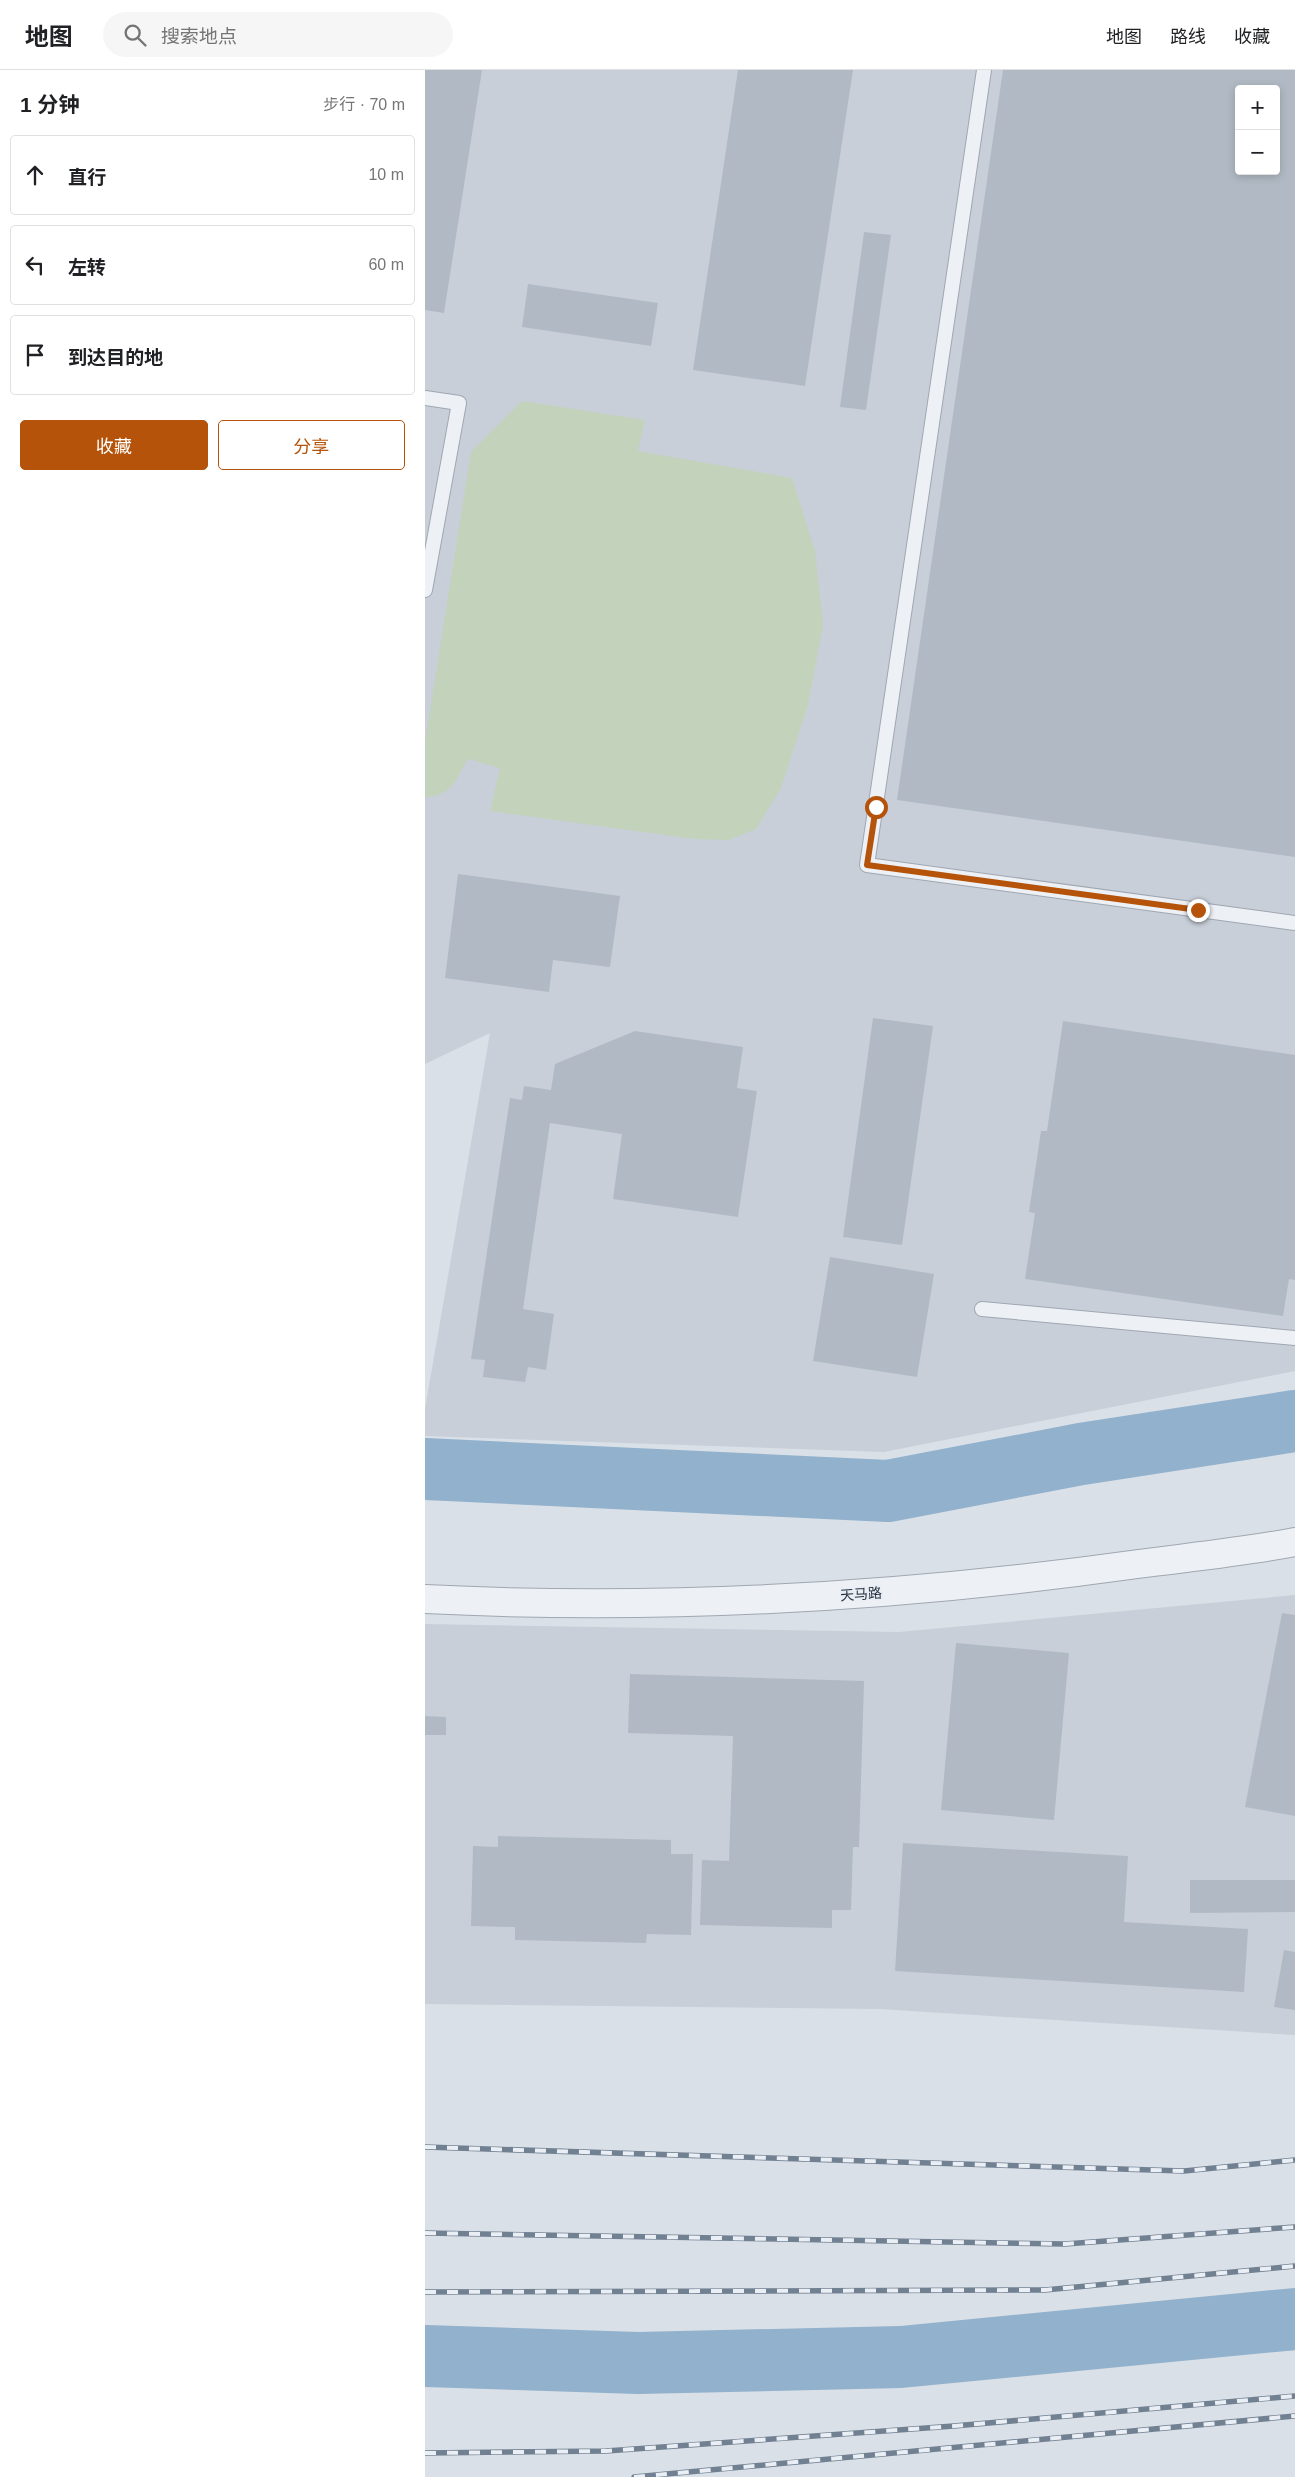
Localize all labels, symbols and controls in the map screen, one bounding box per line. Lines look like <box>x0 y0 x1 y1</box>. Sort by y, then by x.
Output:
search box <box>103 12 453 57</box>
icon: search <box>121 21 149 49</box>
text: 地图 <box>25 23 73 50</box>
text: 搜索地点 <box>161 26 237 47</box>
text: 地图 <box>1106 27 1142 47</box>
text: 路线 <box>1170 27 1206 47</box>
text: 收藏 <box>1234 27 1270 47</box>
map controls <box>1235 85 1280 175</box>
button: + <box>1235 85 1280 130</box>
text: 1 分钟 <box>20 93 80 116</box>
text: 步行 · 70 m <box>323 96 405 113</box>
button: − <box>1235 130 1280 175</box>
icon: ahead <box>21 161 49 189</box>
text: 10 m <box>368 166 404 183</box>
text: 直行 <box>68 167 106 188</box>
icon: left <box>21 251 49 279</box>
text: 60 m <box>368 256 404 273</box>
text: 左转 <box>68 257 106 278</box>
icon: arrive <box>21 341 49 369</box>
text: 到达目的地 <box>68 347 163 368</box>
button: 收藏 <box>20 420 208 470</box>
button: 分享 <box>218 420 405 470</box>
route start <box>865 796 888 819</box>
route end <box>1187 899 1210 922</box>
street label: 天马路 <box>839 1585 883 1603</box>

